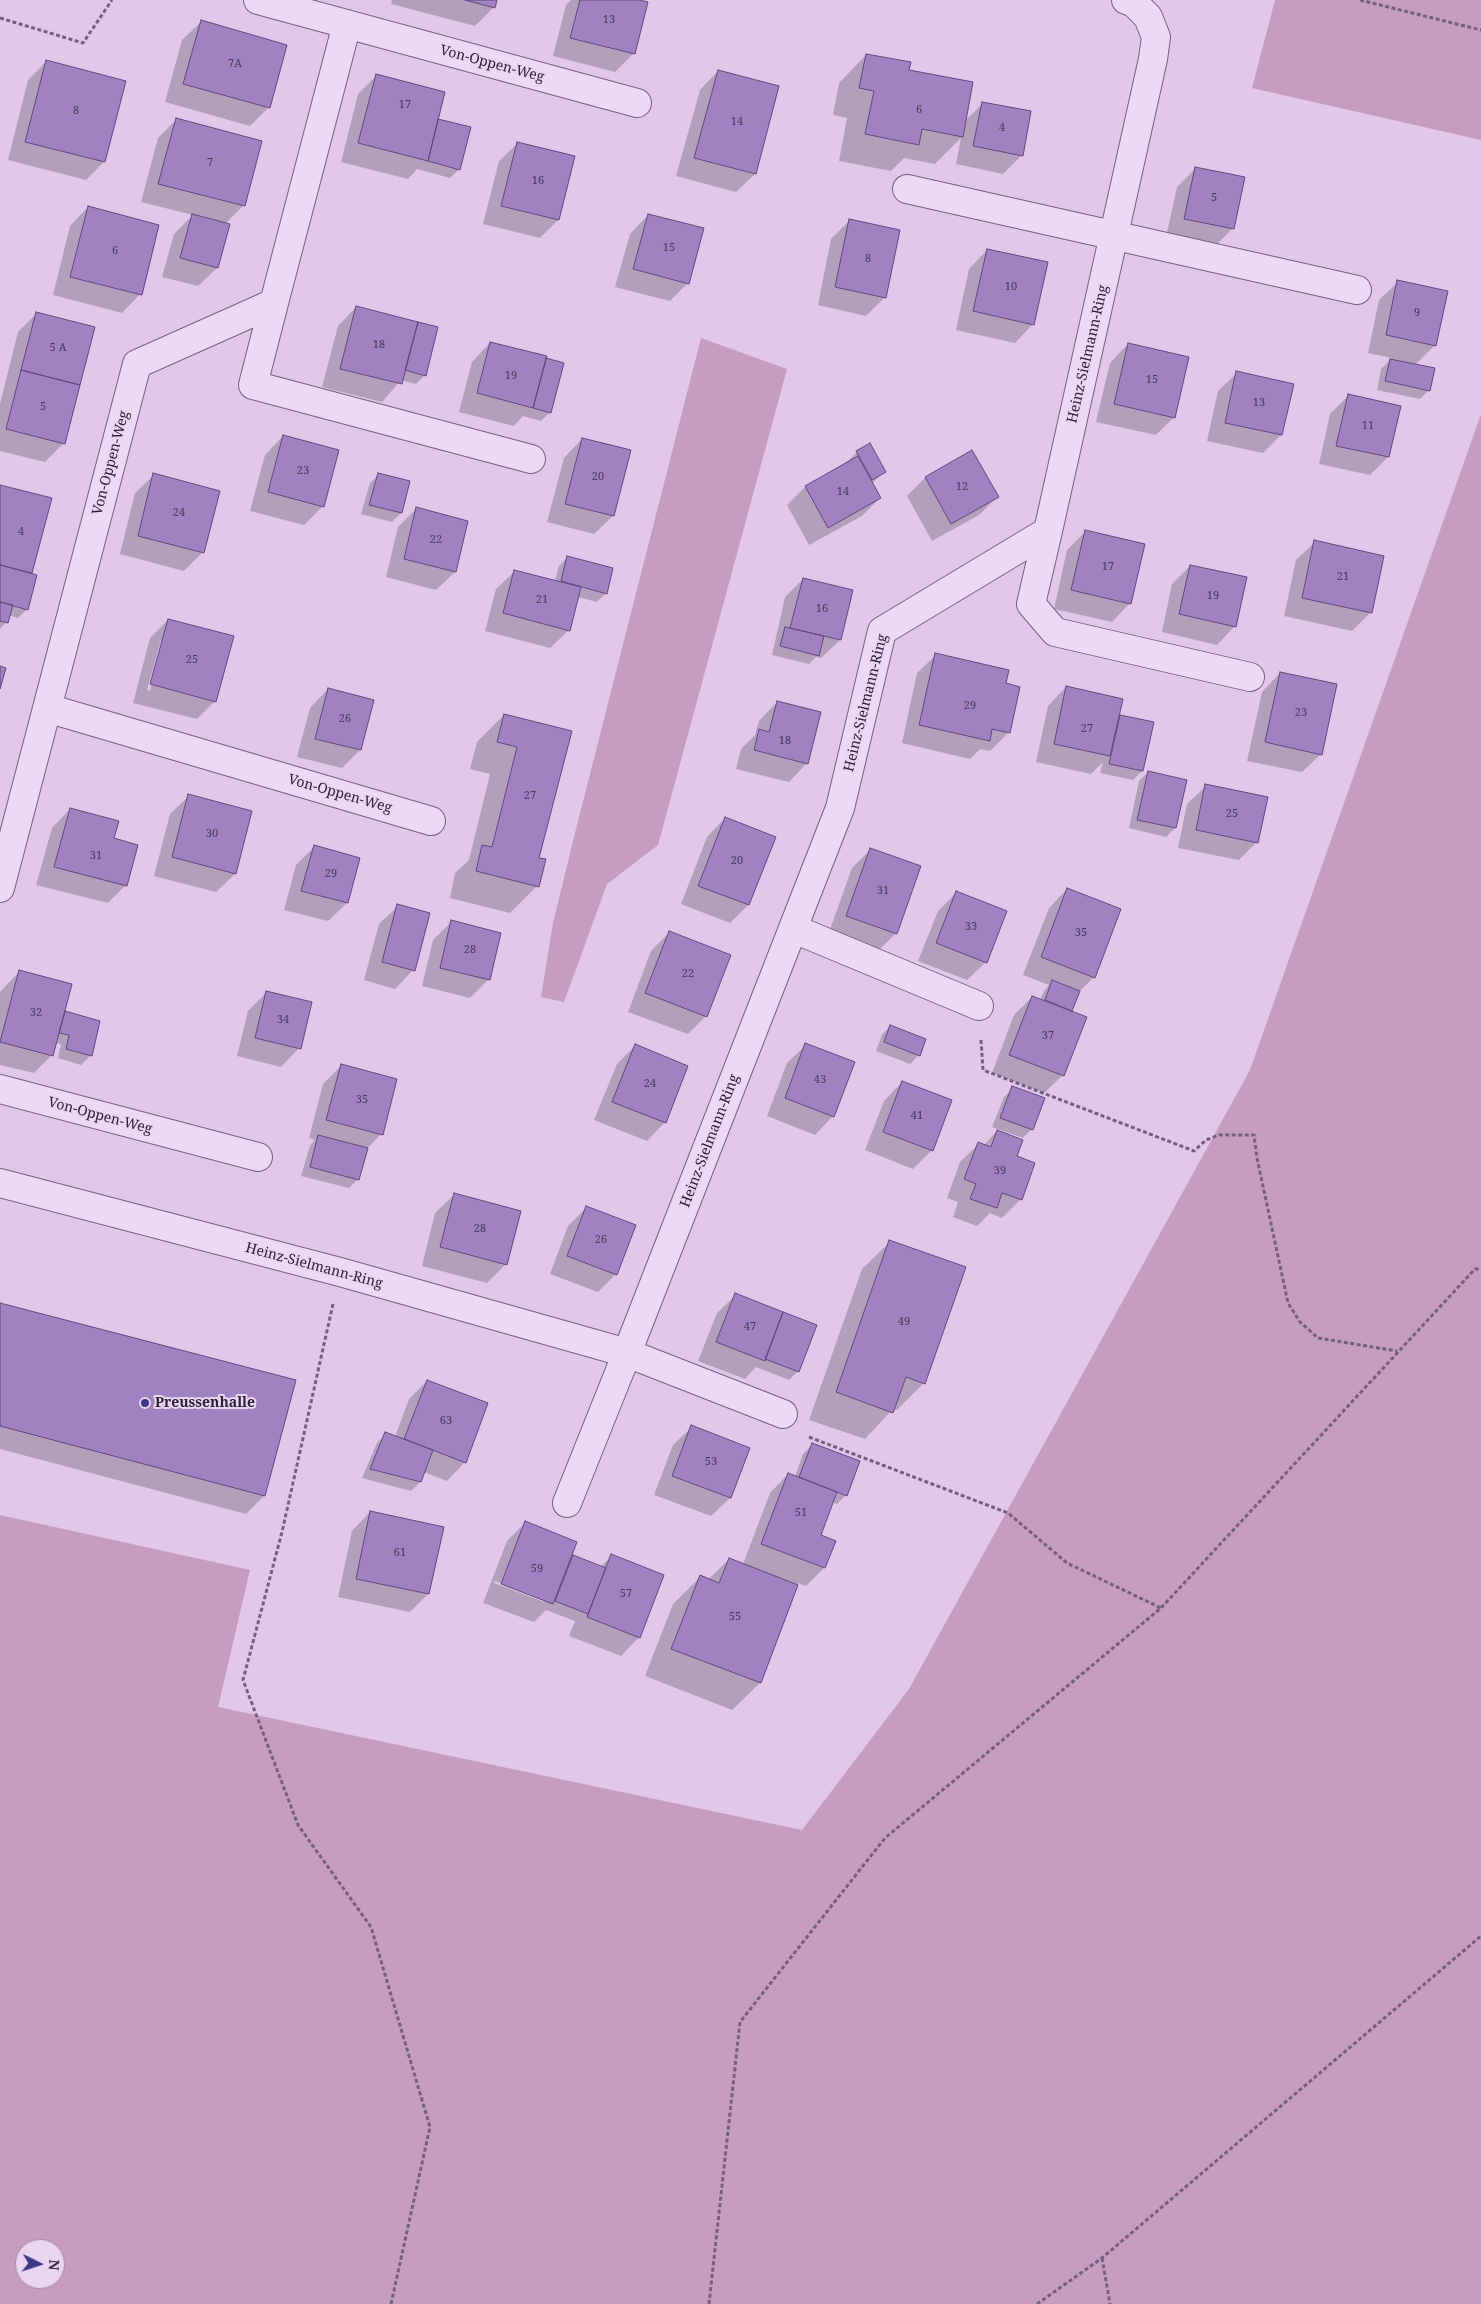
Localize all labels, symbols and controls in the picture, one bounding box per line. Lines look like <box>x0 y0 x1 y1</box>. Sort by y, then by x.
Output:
house number: 13 <box>603 13 615 27</box>
street label: Von-Oppen-Weg <box>438 42 546 86</box>
house number: 7A <box>228 57 242 71</box>
house number: 17 <box>399 98 411 112</box>
house number: 6 <box>916 103 922 117</box>
house number: 8 <box>73 104 79 118</box>
house number: 14 <box>731 115 743 129</box>
house number: 4 <box>999 121 1005 135</box>
house number: 7 <box>207 156 213 170</box>
house number: 16 <box>532 174 544 188</box>
house number: 5 <box>1211 191 1217 205</box>
house number: 15 <box>663 241 675 255</box>
house number: 6 <box>112 244 118 258</box>
house number: 8 <box>865 252 871 266</box>
house number: 10 <box>1005 280 1017 294</box>
street label: Heinz-Sielmann-Ring <box>1064 283 1112 425</box>
house number: 9 <box>1414 306 1420 320</box>
house number: 18 <box>373 338 385 352</box>
house number: 5 A <box>50 341 66 355</box>
house number: 19 <box>505 369 517 383</box>
house number: 15 <box>1146 373 1158 387</box>
house number: 13 <box>1253 396 1265 410</box>
house number: 5 <box>40 400 46 414</box>
street label: Von-Oppen-Weg <box>89 409 133 517</box>
house number: 11 <box>1362 419 1374 433</box>
house number: 23 <box>297 464 309 478</box>
house number: 20 <box>592 470 604 484</box>
house number: 12 <box>956 480 968 494</box>
house number: 14 <box>837 485 849 499</box>
house number: 24 <box>173 506 185 520</box>
house number: 4 <box>18 525 24 539</box>
house number: 22 <box>430 533 442 547</box>
house number: 17 <box>1102 560 1114 574</box>
house number: 21 <box>1337 570 1349 584</box>
house number: 19 <box>1207 589 1219 603</box>
house number: 21 <box>536 593 548 607</box>
house number: 16 <box>816 602 828 616</box>
street label: Heinz-Sielmann-Ring <box>841 632 891 774</box>
house number: 25 <box>186 653 198 667</box>
house number: 29 <box>964 699 976 713</box>
house number: 23 <box>1295 706 1307 720</box>
house number: 26 <box>339 712 351 726</box>
house number: 27 <box>1081 722 1093 736</box>
house number: 18 <box>779 734 791 748</box>
street label: Von-Oppen-Weg <box>286 771 394 817</box>
house number: 27 <box>524 789 536 803</box>
house number: 25 <box>1226 807 1238 821</box>
house number: 30 <box>206 827 218 841</box>
house number: 31 <box>90 849 102 863</box>
house number: 20 <box>731 854 743 868</box>
house number: 29 <box>325 867 337 881</box>
house number: 31 <box>877 884 889 898</box>
house number: 33 <box>965 920 977 934</box>
house number: 35 <box>1075 926 1087 940</box>
house number: 28 <box>464 943 476 957</box>
house number: 22 <box>682 967 694 981</box>
house number: 32 <box>30 1006 42 1020</box>
house number: 34 <box>277 1013 289 1027</box>
house number: 37 <box>1042 1029 1054 1043</box>
street label: Heinz-Sielmann-Ring <box>677 1072 743 1210</box>
house number: 43 <box>814 1073 826 1087</box>
house number: 24 <box>644 1077 656 1091</box>
house number: 35 <box>356 1093 368 1107</box>
street label: Von-Oppen-Weg <box>46 1094 154 1138</box>
house number: 41 <box>911 1109 923 1123</box>
house number: 39 <box>994 1164 1006 1178</box>
house number: 28 <box>474 1222 486 1236</box>
house number: 26 <box>595 1233 607 1247</box>
street label: Heinz-Sielmann-Ring <box>244 1240 384 1292</box>
house number: 49 <box>898 1315 910 1329</box>
house number: 47 <box>744 1320 756 1334</box>
place label: Preussenhalle <box>155 1395 255 1411</box>
marker: Preussenhalle <box>139 1397 151 1409</box>
house number: 63 <box>440 1414 452 1428</box>
house number: 53 <box>705 1455 717 1469</box>
house number: 51 <box>795 1506 807 1520</box>
house number: 61 <box>394 1546 406 1560</box>
house number: 59 <box>531 1562 543 1576</box>
house number: 57 <box>620 1587 632 1601</box>
house number: 55 <box>729 1610 741 1624</box>
north arrow <box>15 2239 65 2289</box>
text: N <box>45 2259 64 2271</box>

